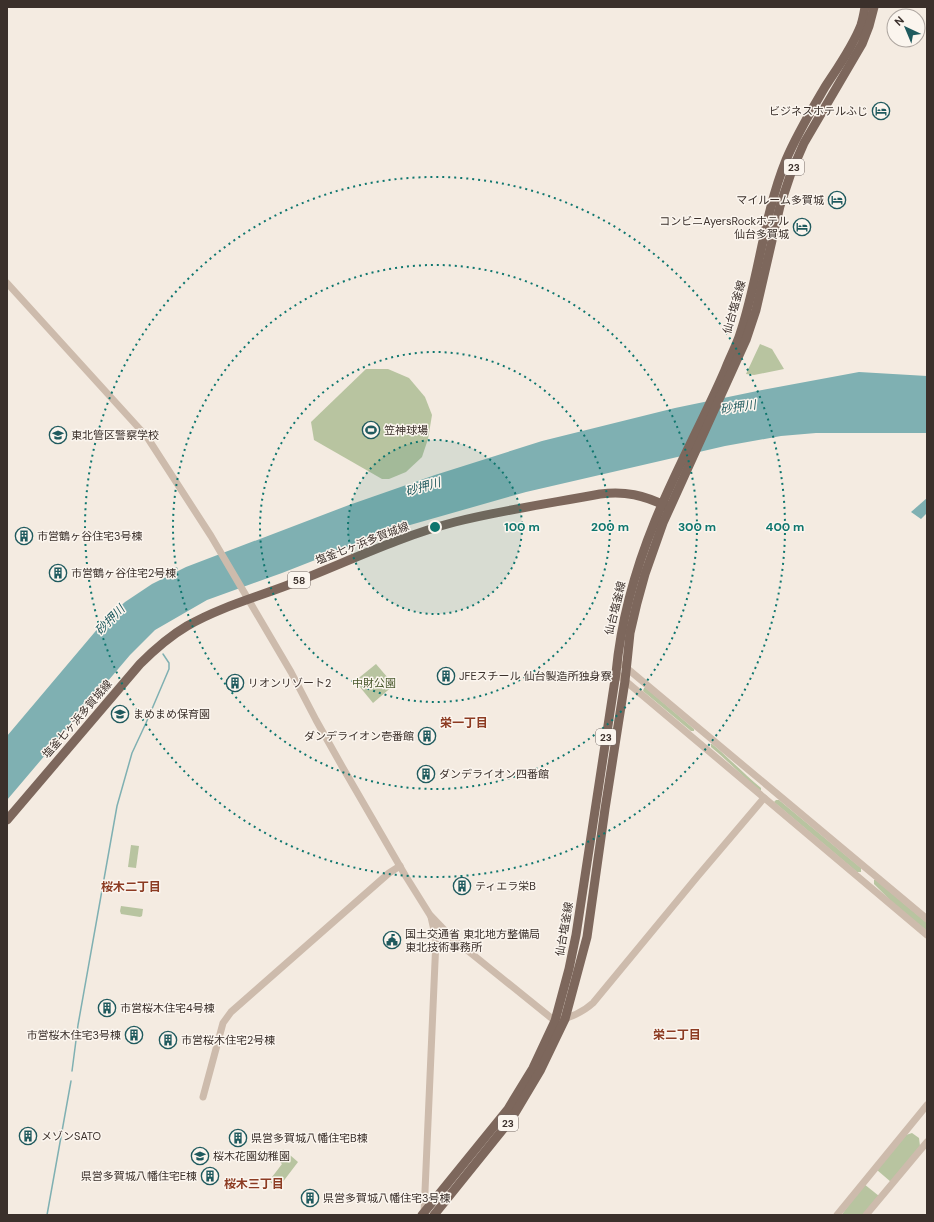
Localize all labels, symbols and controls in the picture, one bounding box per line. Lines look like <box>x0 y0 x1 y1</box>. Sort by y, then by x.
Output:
north arrow <box>886 8 926 48</box>
text: N <box>891 13 907 29</box>
hotel icon: ビジネスホテルふじ <box>871 101 891 121</box>
place label: ビジネスホテルふじ <box>769 104 868 118</box>
road number: 23 <box>784 159 804 175</box>
hotel icon: マイルーム多賀城 <box>827 190 847 210</box>
place label: マイルーム多賀城 <box>736 193 824 207</box>
place label: コンビニAyersRockホテル 仙台多賀城 <box>659 214 789 241</box>
hotel icon: コンビニAyersRockホテル 仙台多賀城 <box>792 217 812 237</box>
street label: 仙台塩釜線 <box>720 279 748 335</box>
water label: 砂押川 <box>719 396 759 417</box>
sports icon: 笠神球場 <box>361 420 381 440</box>
place label: 笠神球場 <box>384 423 428 437</box>
school or university icon: 東北管区警察学校 <box>48 425 68 445</box>
place label: 東北管区警察学校 <box>71 428 159 442</box>
water label: 砂押川 <box>403 474 444 500</box>
street label: 塩釜七ヶ浜多賀城線 <box>313 519 411 567</box>
text: 100 m <box>504 519 540 535</box>
text: 200 m <box>591 519 629 535</box>
text: 300 m <box>678 519 716 535</box>
text: 400 m <box>766 519 804 535</box>
centre of rings <box>428 520 442 534</box>
building icon: 市営鶴ヶ谷住宅3号棟 <box>14 526 34 546</box>
place label: 市営鶴ヶ谷住宅3号棟 <box>37 529 143 543</box>
building icon: 市営鶴ヶ谷住宅2号棟 <box>48 563 68 583</box>
place label: 市営鶴ヶ谷住宅2号棟 <box>71 566 176 580</box>
road number: 58 <box>288 572 310 588</box>
street label: 仙台塩釜線 <box>602 580 628 636</box>
water label: 砂押川 <box>92 600 130 639</box>
building icon: JFEスチール 仙台製造所独身寮 <box>436 666 456 686</box>
place label: JFEスチール 仙台製造所独身寮 <box>459 669 612 683</box>
building icon: リオンリゾート2 <box>225 673 245 693</box>
place label: リオンリゾート2 <box>248 676 331 690</box>
park label: 中財公園 <box>352 676 396 690</box>
street label: 塩釜七ヶ浜多賀城線 <box>39 677 115 761</box>
school or university icon: まめまめ保育園 <box>110 704 130 724</box>
place label: まめまめ保育園 <box>133 707 210 721</box>
district label: 栄一丁目 <box>440 715 488 731</box>
building icon: ダンデライオン壱番館 <box>417 726 437 746</box>
place label: ダンデライオン壱番館 <box>304 729 414 743</box>
road number: 23 <box>596 729 616 745</box>
building icon: ダンデライオン四番館 <box>416 764 436 784</box>
place label: ダンデライオン四番館 <box>439 767 549 781</box>
building icon: ティエラ栄B <box>452 876 472 896</box>
district label: 桜木二丁目 <box>101 879 161 895</box>
place label: ティエラ栄B <box>475 879 536 893</box>
street label: 仙台塩釜線 <box>552 901 576 957</box>
place label: 国土交通省 東北地方整備局 東北技術事務所 <box>405 927 540 954</box>
public building icon: 国土交通省 東北地方整備局 東北技術事務所 <box>382 930 402 950</box>
building icon: 市営桜木住宅4号棟 <box>97 998 117 1018</box>
place label: 市営桜木住宅4号棟 <box>120 1001 215 1015</box>
building icon: 市営桜木住宅3号棟 <box>124 1025 144 1045</box>
district label: 栄二丁目 <box>653 1027 701 1043</box>
place label: 市営桜木住宅3号棟 <box>26 1028 121 1042</box>
building icon: 市営桜木住宅2号棟 <box>158 1030 178 1050</box>
place label: 市営桜木住宅2号棟 <box>181 1033 275 1047</box>
road number: 23 <box>498 1115 518 1131</box>
building icon: メゾンSATO <box>18 1126 38 1146</box>
building icon: 県営多賀城八幡住宅B棟 <box>228 1128 248 1148</box>
place label: メゾンSATO <box>41 1129 101 1143</box>
place label: 県営多賀城八幡住宅B棟 <box>251 1131 368 1145</box>
school or university icon: 桜木花園幼稚園 <box>190 1146 210 1166</box>
place label: 桜木花園幼稚園 <box>213 1149 290 1163</box>
building icon: 県営多賀城八幡住宅E棟 <box>200 1166 220 1186</box>
place label: 県営多賀城八幡住宅E棟 <box>81 1169 197 1183</box>
district label: 桜木三丁目 <box>224 1176 284 1192</box>
building icon: 県営多賀城八幡住宅3号棟 <box>300 1188 320 1208</box>
place label: 県営多賀城八幡住宅3号棟 <box>323 1191 451 1205</box>

